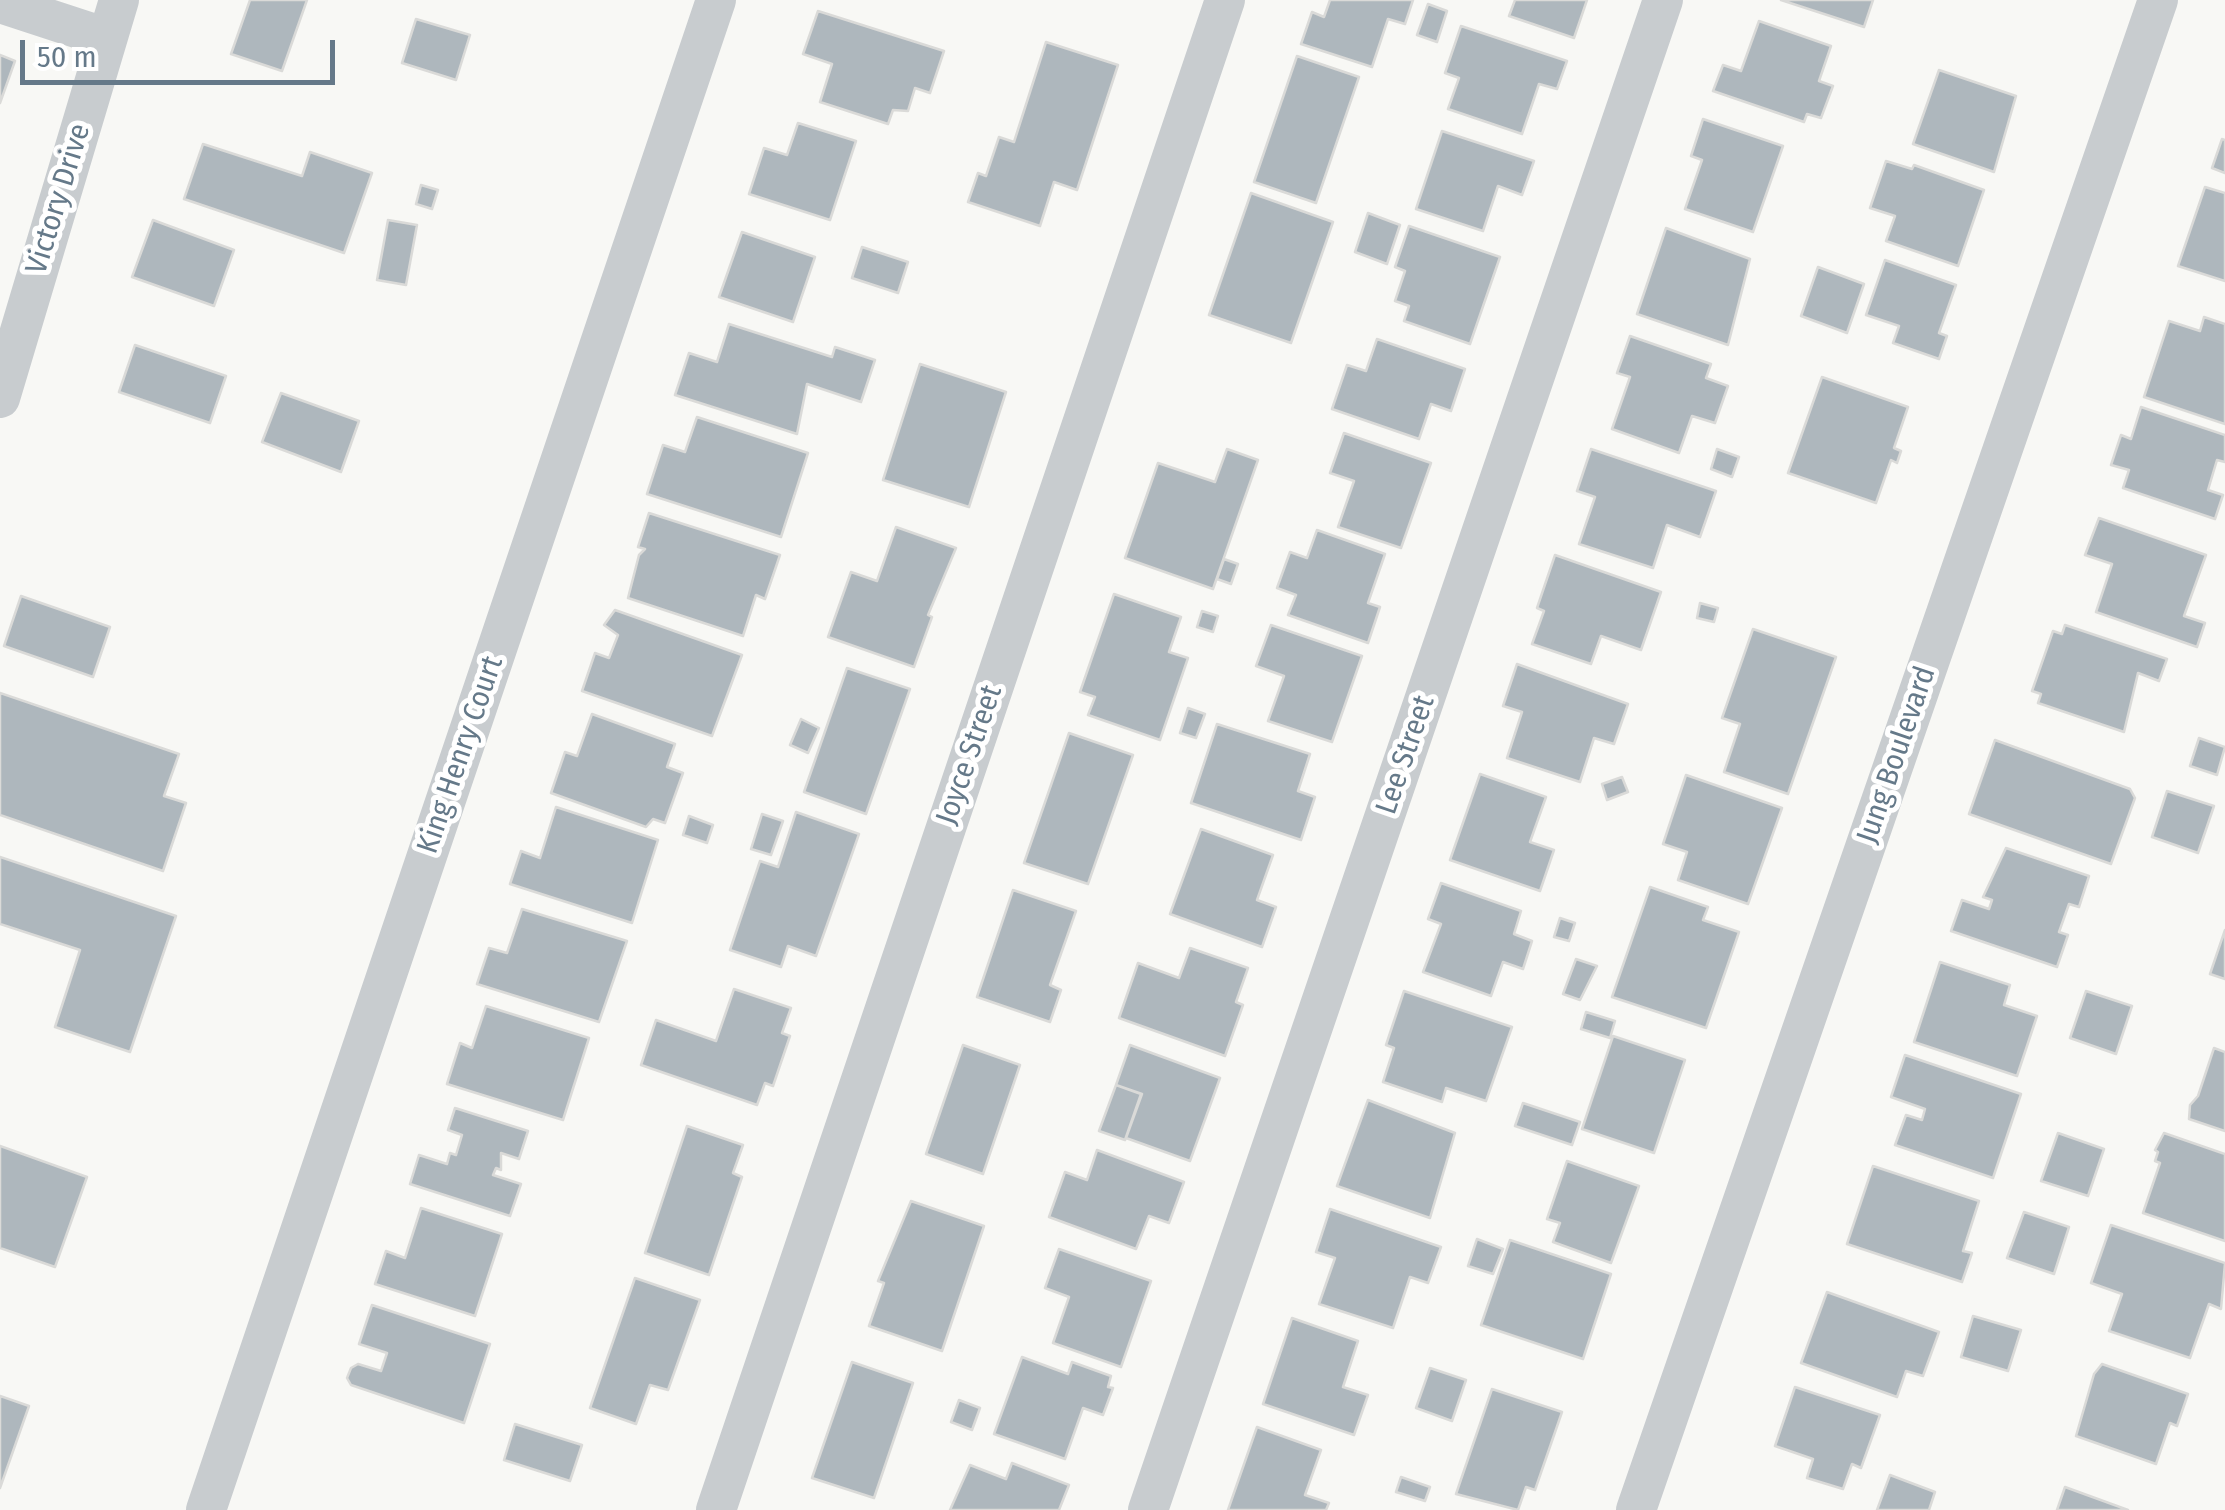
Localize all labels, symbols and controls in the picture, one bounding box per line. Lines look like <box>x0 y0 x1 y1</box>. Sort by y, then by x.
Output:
scale bar <box>25 20 340 82</box>
text: 50 m <box>37 39 97 75</box>
street label: Victory Drive <box>19 120 99 278</box>
street label: King Henry Court <box>410 652 512 858</box>
street label: Jung Boulevard <box>1850 662 1944 848</box>
street label: Joyce Street <box>929 681 1011 829</box>
street label: Lee Street <box>1369 691 1443 819</box>

